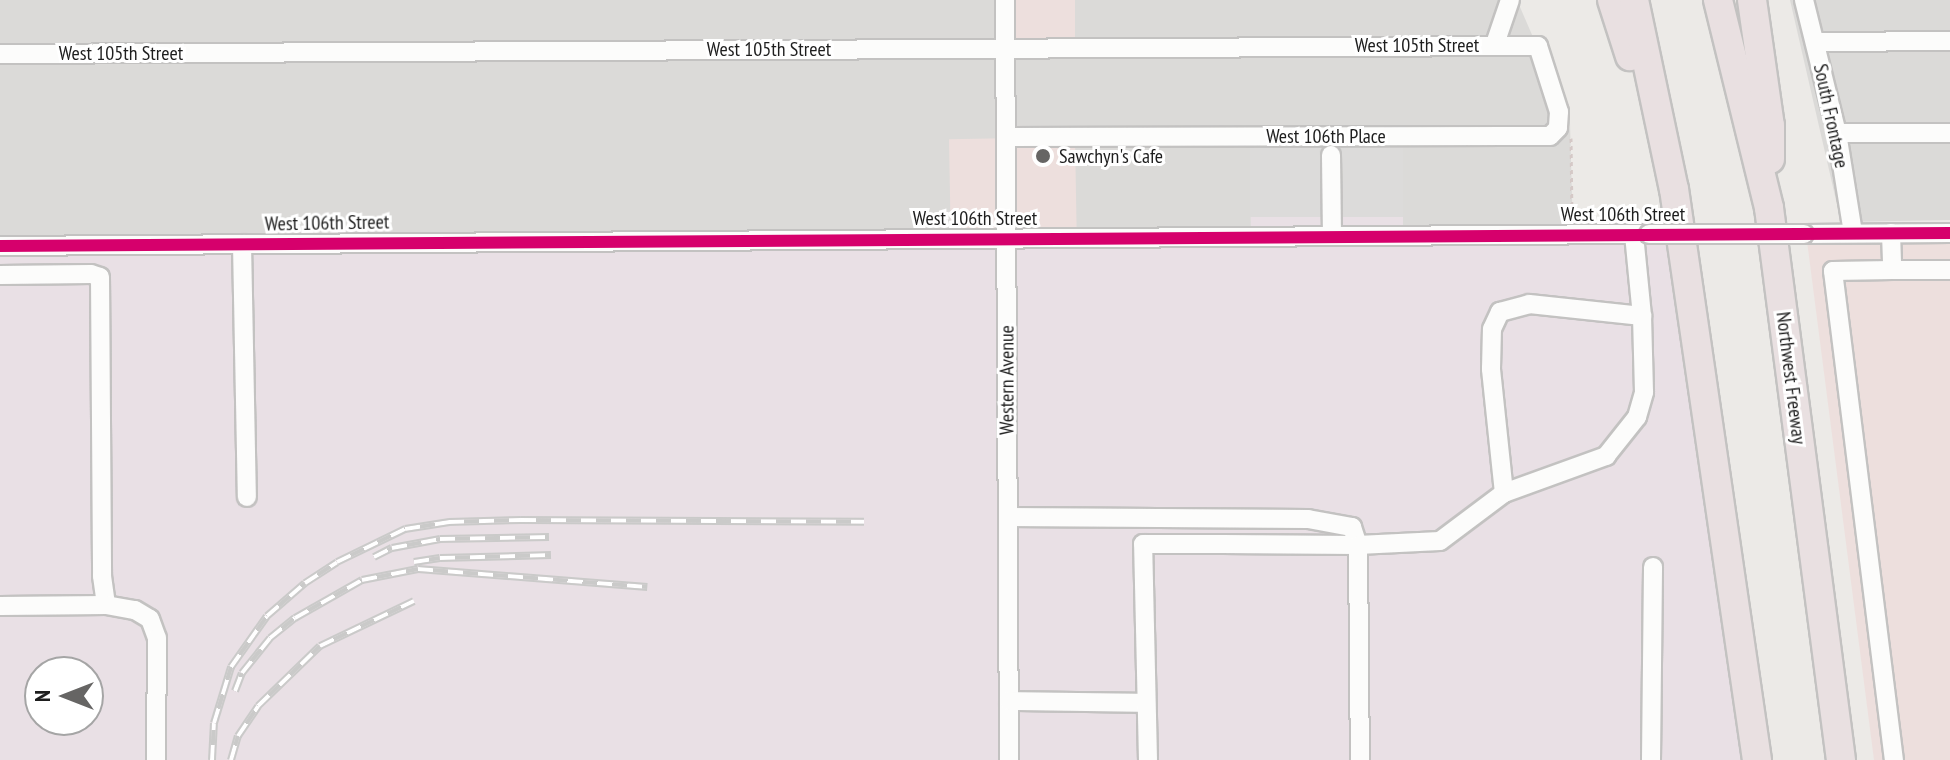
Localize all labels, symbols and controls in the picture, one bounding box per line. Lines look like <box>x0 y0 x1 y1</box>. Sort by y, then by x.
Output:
street label: West 105th Street <box>1355 33 1479 57</box>
street label: West 105th Street <box>707 37 831 61</box>
street label: West 105th Street <box>59 41 183 65</box>
street label: South Frontage <box>1808 62 1854 170</box>
street label: West 106th Place <box>1266 124 1386 148</box>
place label: Sawchyn's Cafe <box>1059 144 1163 168</box>
marker: Sawchyn's Cafe <box>1034 147 1052 165</box>
street label: West 106th Street <box>1561 202 1685 226</box>
street label: West 106th Street <box>913 206 1037 230</box>
street label: West 106th Street <box>265 210 389 236</box>
street label: Northwest Freeway <box>1771 310 1811 446</box>
street label: Western Avenue <box>995 325 1019 435</box>
north arrow <box>24 656 104 736</box>
text: N <box>28 690 56 702</box>

